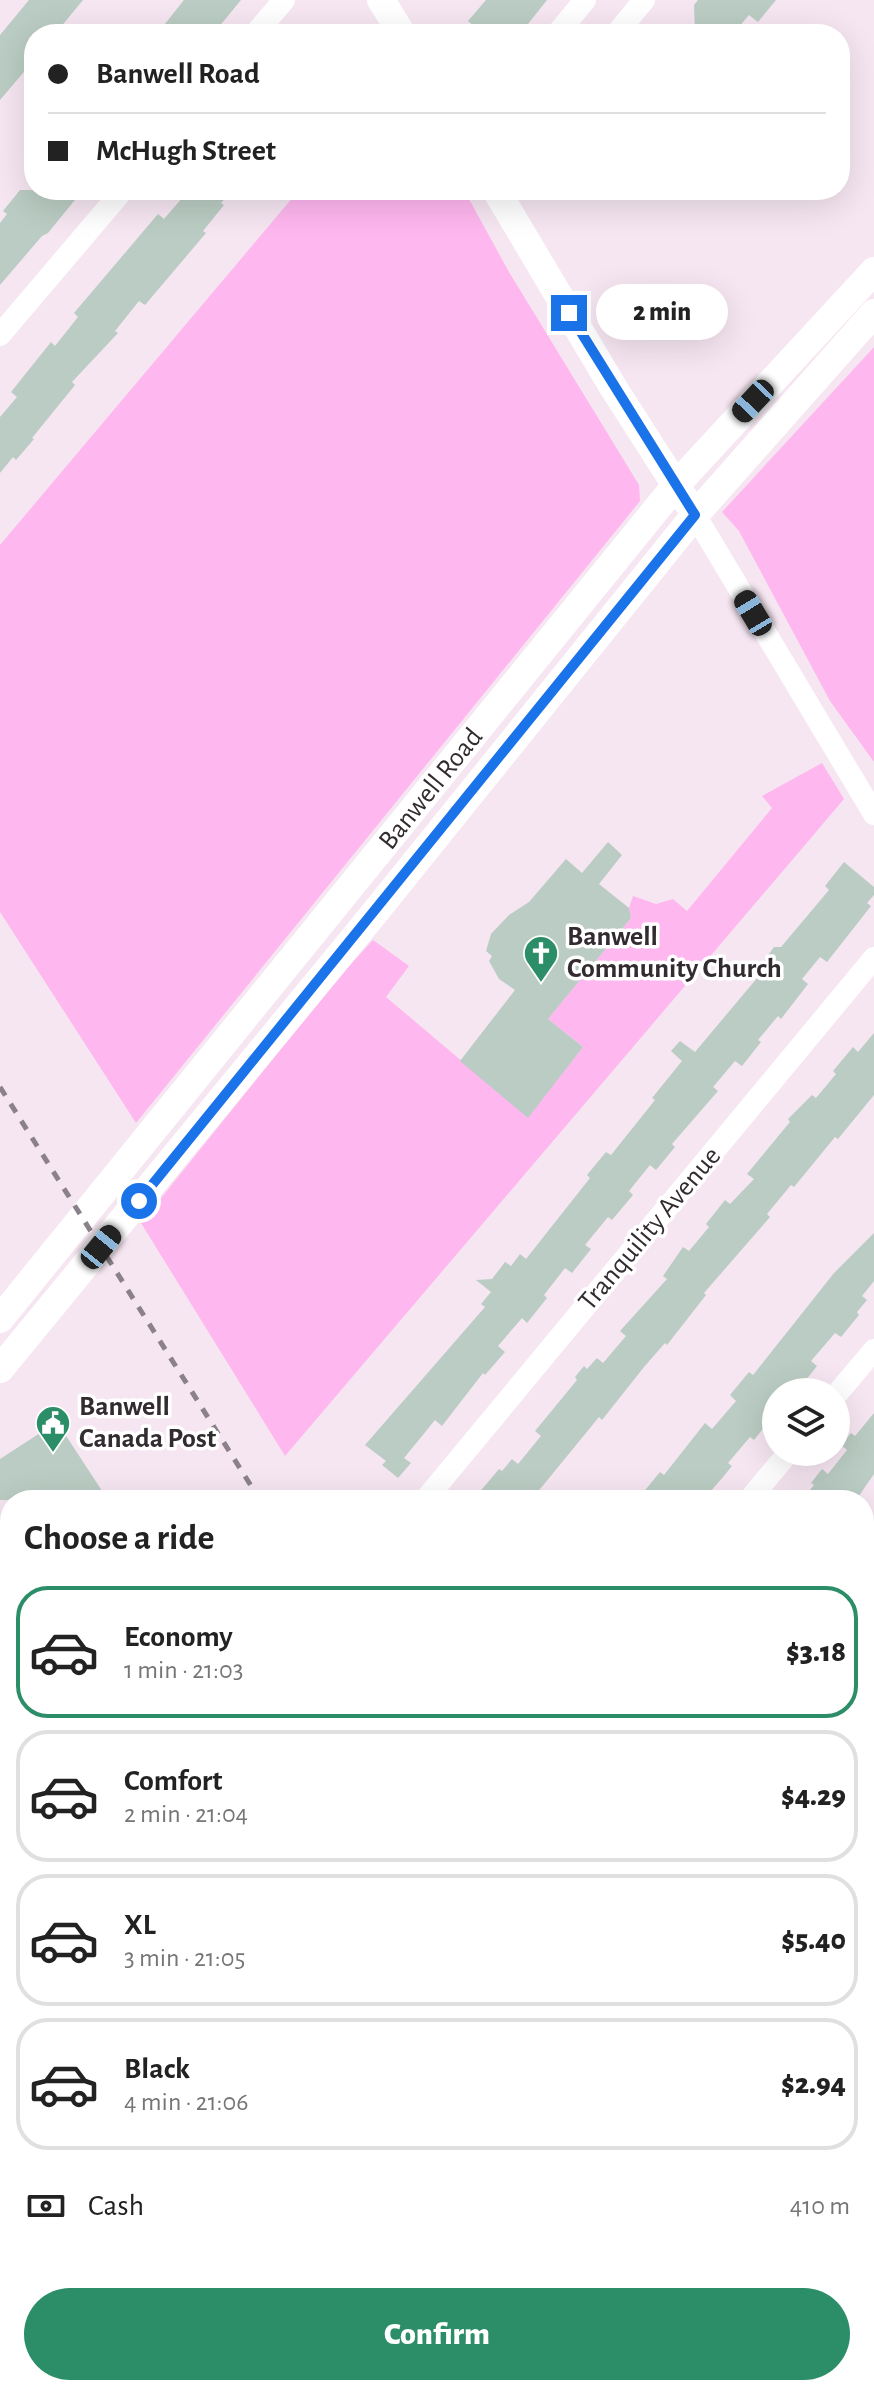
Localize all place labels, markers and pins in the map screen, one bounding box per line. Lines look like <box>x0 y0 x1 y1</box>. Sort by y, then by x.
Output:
place label: Banwell Community Church <box>567 923 782 983</box>
church icon: Banwell Community Church <box>522 934 560 984</box>
place label: Banwell Canada Post <box>79 1393 217 1453</box>
public building icon: Banwell Canada Post <box>34 1404 72 1454</box>

